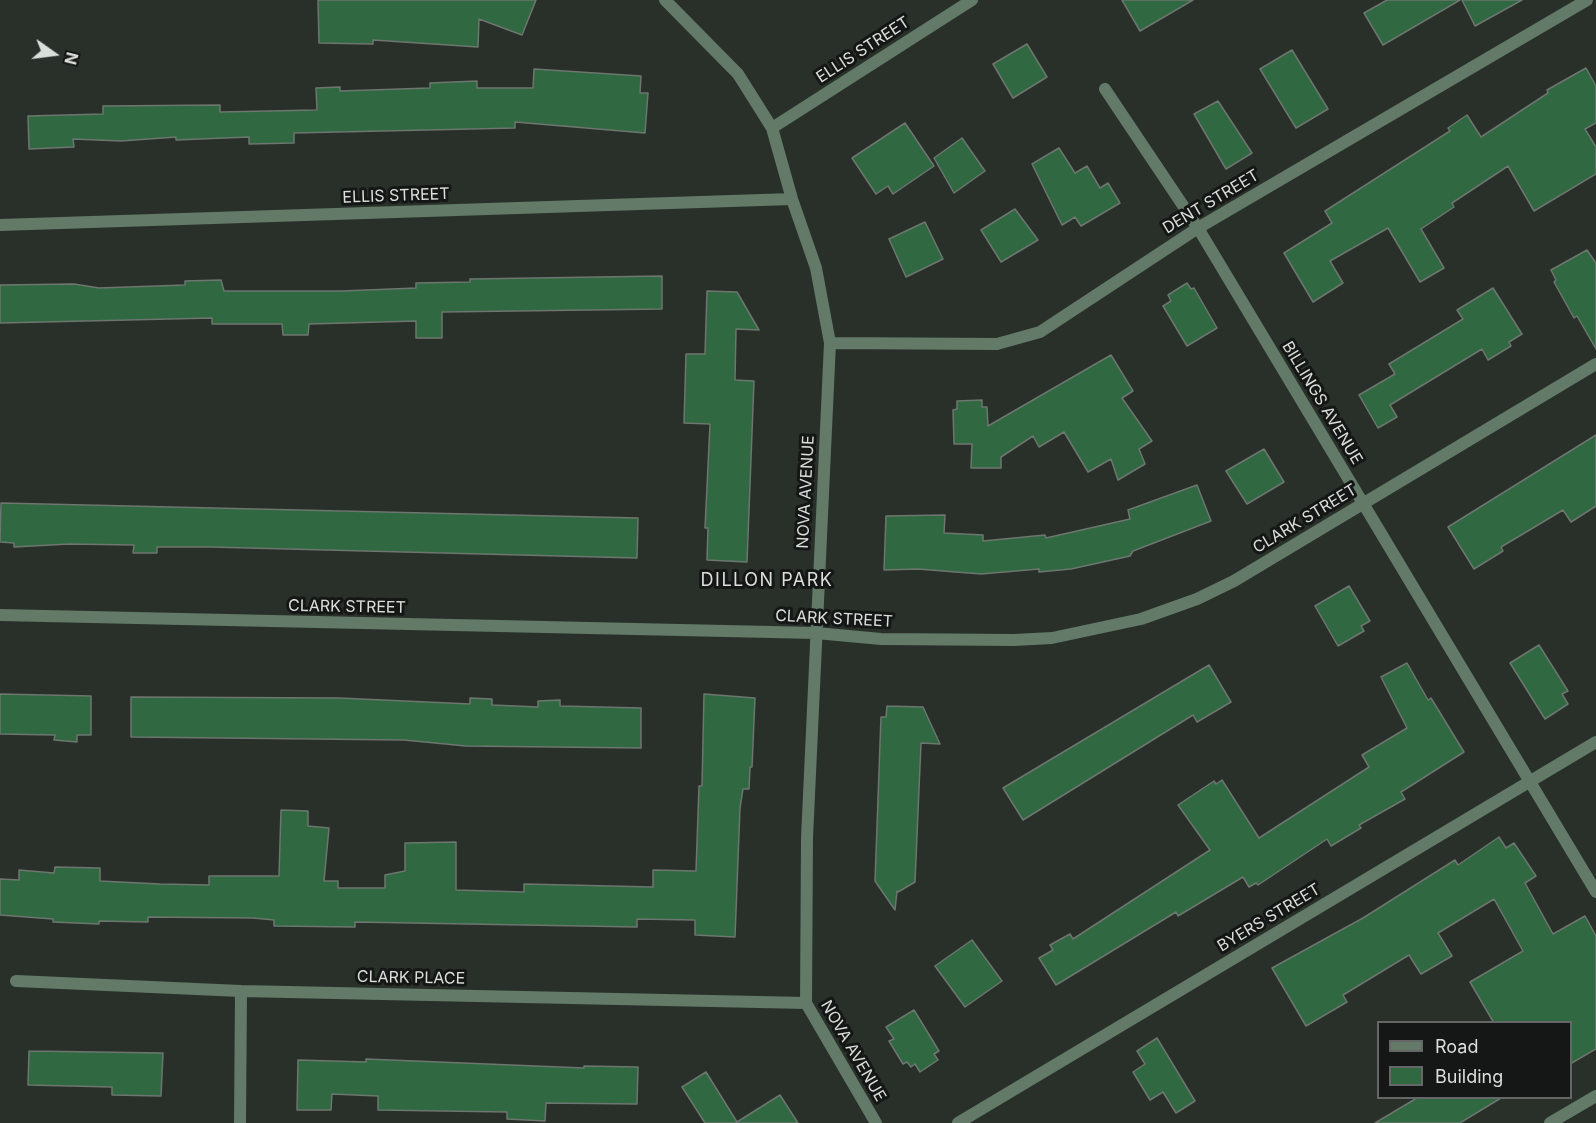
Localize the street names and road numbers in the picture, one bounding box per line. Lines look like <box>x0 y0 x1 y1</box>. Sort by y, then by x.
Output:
street label: ELLIS STREET <box>813 13 913 87</box>
street label: DENT STREET <box>1160 166 1262 238</box>
street label: ELLIS STREET <box>342 185 450 207</box>
street label: BILLINGS AVENUE <box>1278 338 1366 468</box>
street label: NOVA AVENUE <box>793 435 819 549</box>
street label: CLARK STREET <box>1250 480 1360 558</box>
street label: CLARK STREET <box>288 596 406 618</box>
street label: CLARK STREET <box>775 606 893 632</box>
street label: BYERS STREET <box>1214 880 1324 956</box>
street label: CLARK PLACE <box>357 967 465 989</box>
street label: NOVA AVENUE <box>816 997 890 1105</box>

